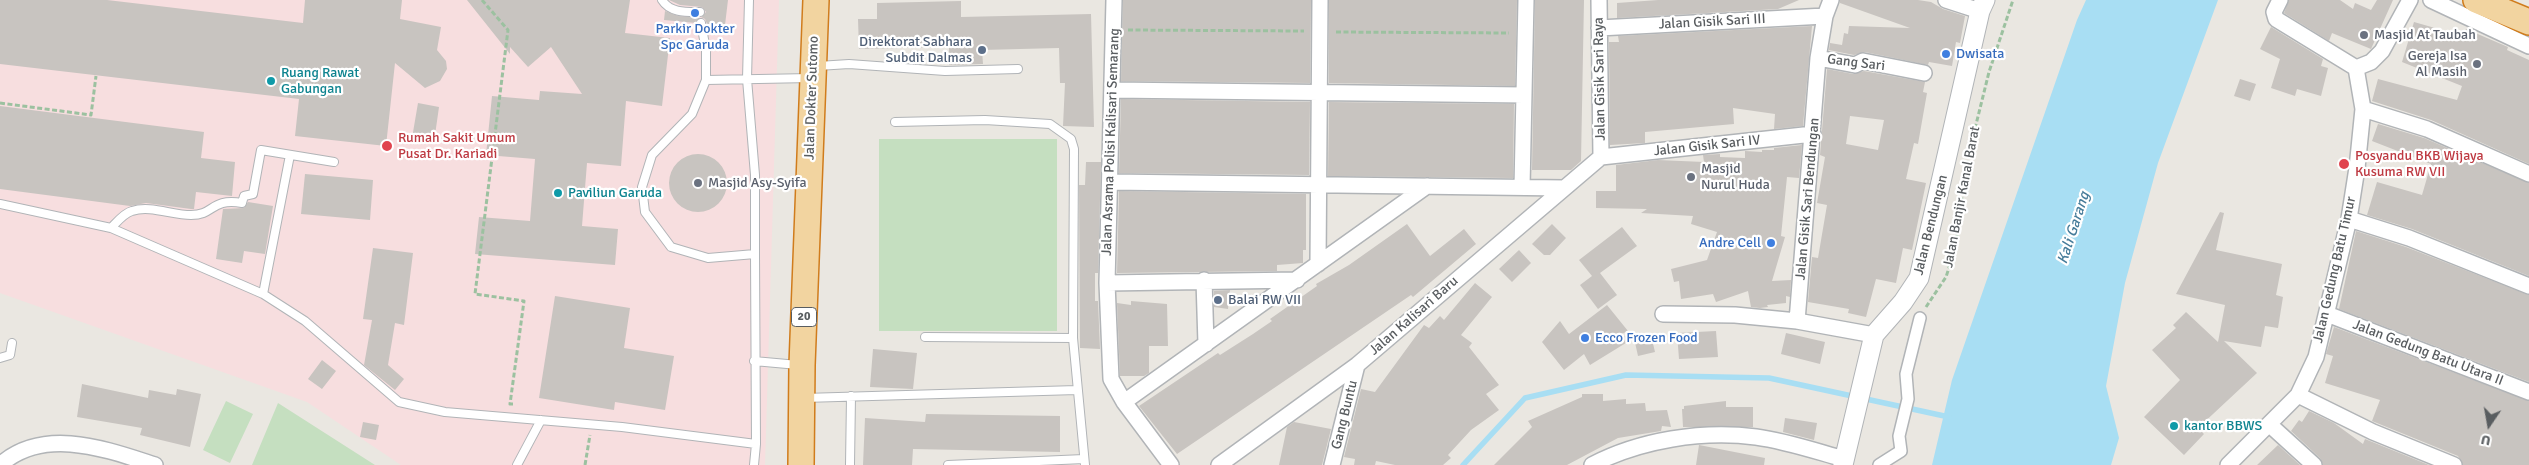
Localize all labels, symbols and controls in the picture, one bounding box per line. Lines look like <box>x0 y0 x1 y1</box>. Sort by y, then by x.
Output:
marker: Parkir Dokter Spc Garuda <box>689 7 701 19</box>
street label: Jalan Gisik Sari III <box>1658 11 1766 33</box>
street label: Jalan Gisik Sari Raya <box>1591 17 1609 141</box>
place label: Parkir Dokter Spc Garuda <box>655 21 735 54</box>
place label: Masjid At Taubah <box>2374 27 2476 43</box>
street label: Jalan Asrama Polisi Kalisari Semarang <box>1099 28 1123 256</box>
marker: Masjid At Taubah <box>2358 29 2370 41</box>
place label: Direktorat Sabhara Subdit Dalmas <box>859 34 972 66</box>
street label: Jalan Dokter Sutomo <box>801 36 823 160</box>
marker: Direktorat Sabhara Subdit Dalmas <box>976 44 988 56</box>
place label: Dwisata <box>1956 46 2004 62</box>
marker: Dwisata <box>1940 48 1952 60</box>
place label: Gereja Isa Al Masih <box>2408 48 2467 80</box>
street label: Gang Sari <box>1826 51 1886 75</box>
marker: Gereja Isa Al Masih <box>2471 58 2483 70</box>
place label: Ruang Rawat Gabungan <box>281 65 359 98</box>
marker: Ruang Rawat Gabungan <box>265 75 277 87</box>
street label: Jalan Gisik Sari Bendungan <box>1793 117 1823 281</box>
street label: Jalan Banjir Kanal Barat <box>1940 125 1984 269</box>
place label: Rumah Sakit Umum Pusat Dr. Kariadi <box>398 130 516 162</box>
street label: Jalan Gisik Sari IV <box>1653 132 1761 160</box>
marker: Rumah Sakit Umum Pusat Dr. Kariadi <box>380 139 394 153</box>
place label: Posyandu BKB Wijaya Kusuma RW VII <box>2355 148 2484 180</box>
marker: Posyandu BKB Wijaya Kusuma RW VII <box>2337 157 2351 171</box>
place label: Masjid Nurul Huda <box>1701 161 1770 193</box>
marker: Masjid Nurul Huda <box>1685 171 1697 183</box>
street label: Jalan Bendungan <box>1910 173 1952 277</box>
place label: Masjid Asy-Syifa <box>708 175 807 191</box>
marker: Masjid Asy-Syifa <box>692 177 704 189</box>
place label: Paviliun Garuda <box>568 185 662 201</box>
marker: Paviliun Garuda <box>552 187 564 199</box>
water label: Kali Garang <box>2054 190 2094 266</box>
street label: Jalan Gedung Batu Timur <box>2310 195 2360 345</box>
place label: Andre Cell <box>1699 235 1761 251</box>
marker: Andre Cell <box>1765 237 1777 249</box>
street label: Jalan Kalisari Baru <box>1366 273 1462 359</box>
place label: Balai RW VII <box>1228 292 1301 308</box>
marker: Balai RW VII <box>1212 294 1224 306</box>
road number: 20 <box>792 308 816 326</box>
street label: Jalan Gedung Batu Utara II <box>2350 316 2506 390</box>
place label: Ecco Frozen Food <box>1595 330 1698 346</box>
marker: Ecco Frozen Food <box>1579 332 1591 344</box>
street label: Gang Buntu <box>1328 379 1362 451</box>
north arrow <box>2464 400 2514 450</box>
place label: kantor BBWS <box>2184 418 2262 434</box>
marker: kantor BBWS <box>2168 420 2180 432</box>
text: U <box>2479 431 2492 449</box>

